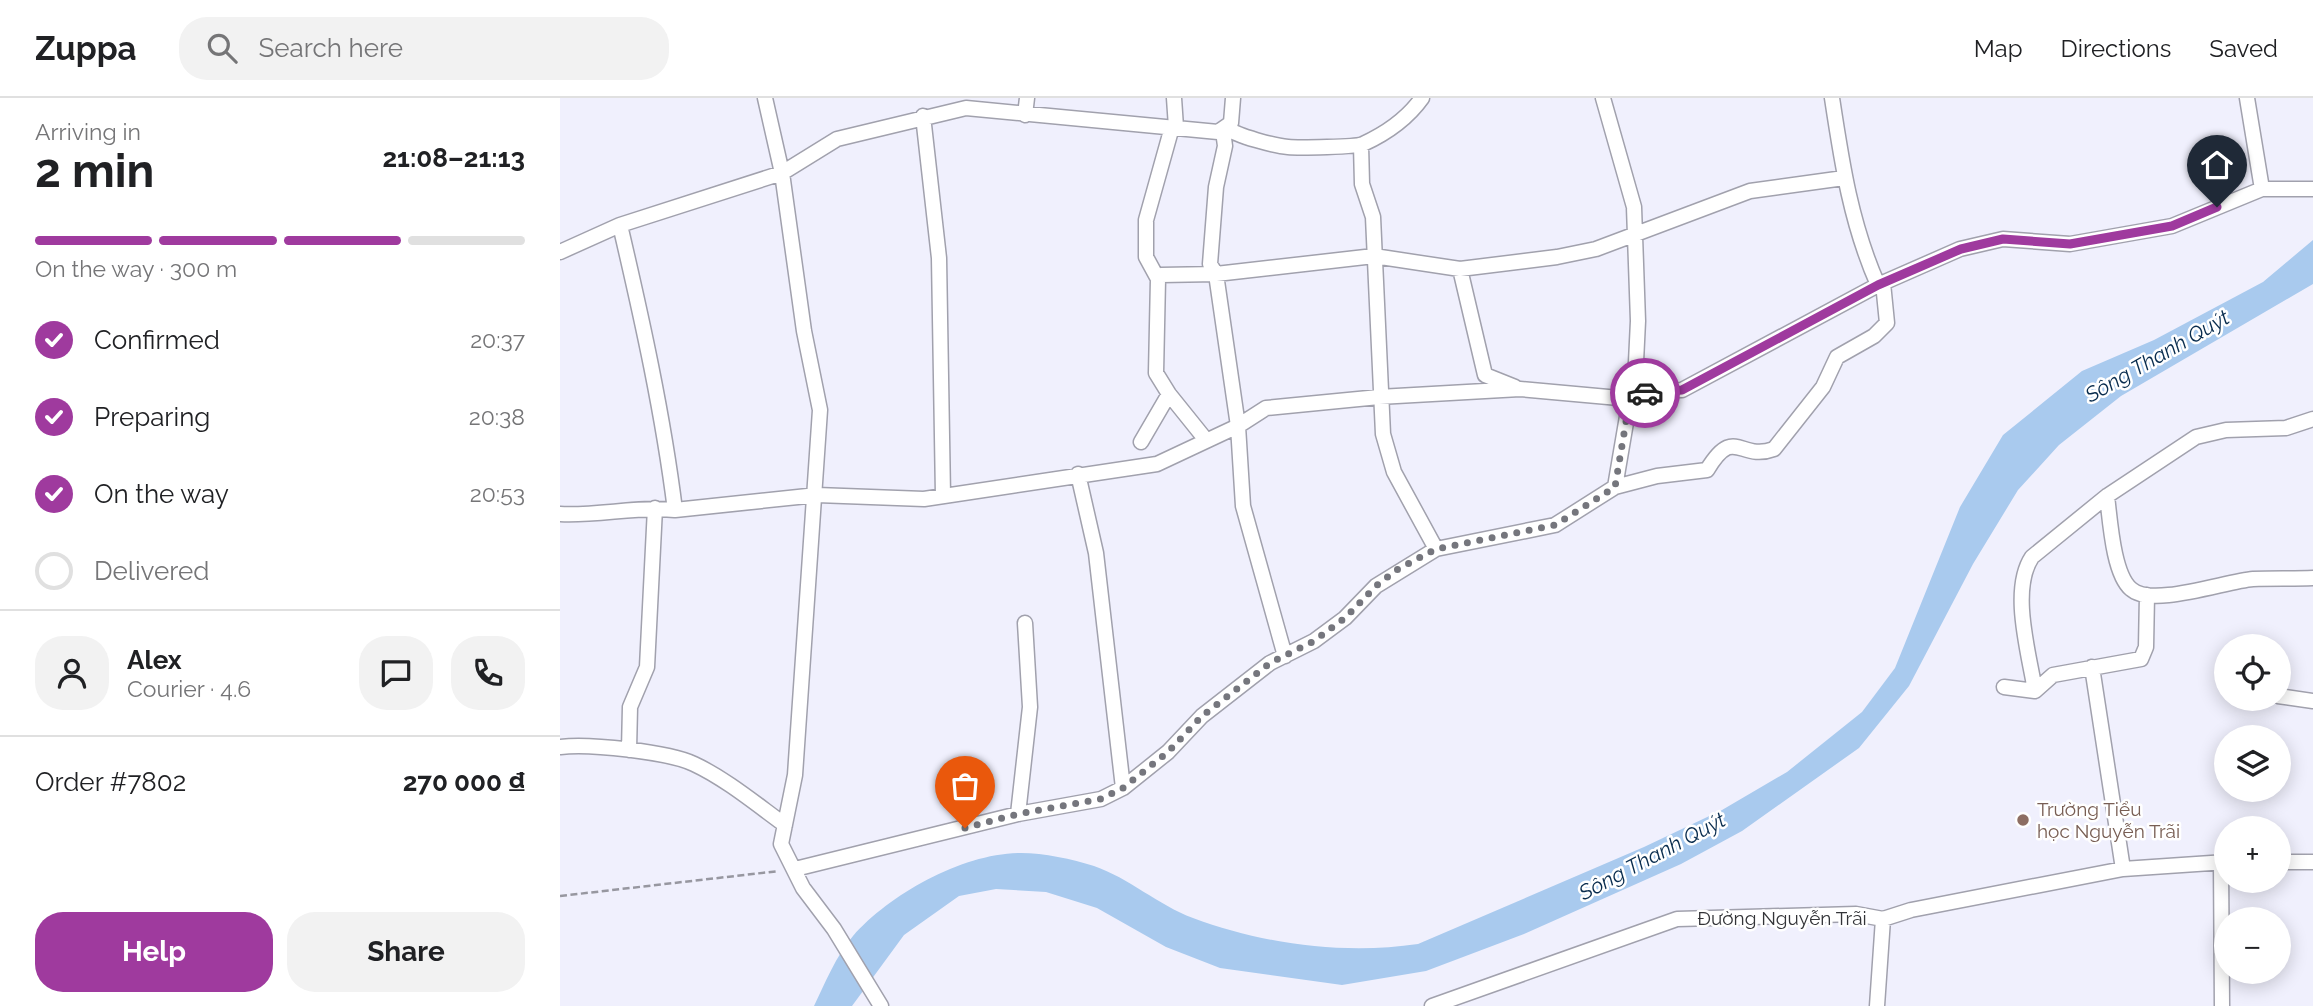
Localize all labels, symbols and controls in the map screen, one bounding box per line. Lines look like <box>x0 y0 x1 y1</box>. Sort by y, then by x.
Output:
search box <box>179 17 669 80</box>
text: Zuppa <box>35 29 137 68</box>
icon: search <box>203 29 241 67</box>
text: Search here <box>259 33 403 63</box>
text: Map <box>1974 34 2023 63</box>
text: Directions <box>2061 34 2171 63</box>
text: Saved <box>2209 34 2278 63</box>
text: Arriving in <box>35 118 141 145</box>
pin <box>2187 135 2247 207</box>
text: 21:08–21:13 <box>382 143 525 173</box>
text: 2 min <box>35 144 154 198</box>
icon: home <box>2198 146 2236 184</box>
text: On the way · 300 m <box>35 255 237 282</box>
water label: Sông Thanh Quýt <box>2080 304 2234 408</box>
icon: check <box>35 321 73 359</box>
text: Confirmed <box>94 325 220 355</box>
text: 20:37 <box>470 326 525 353</box>
courier <box>1610 358 1680 428</box>
icon: car <box>1626 374 1664 412</box>
icon: check <box>35 398 73 436</box>
text: Preparing <box>94 402 210 432</box>
text: 20:38 <box>469 403 525 430</box>
icon: check <box>35 475 73 513</box>
text: On the way <box>94 479 229 509</box>
text: 20:53 <box>470 480 525 507</box>
text: Delivered <box>94 556 209 586</box>
map controls <box>2214 634 2291 984</box>
button: locate <box>2214 634 2291 711</box>
button: person <box>35 636 109 710</box>
button: chat <box>359 636 433 710</box>
button: phone <box>451 636 525 710</box>
text: Alex <box>127 645 182 675</box>
text: Courier · 4.6 <box>127 675 251 702</box>
button: layers <box>2214 725 2291 802</box>
pin <box>935 756 995 828</box>
text: Order #7802 <box>35 767 186 797</box>
text: 270 000 ₫ <box>403 767 525 797</box>
icon: bag <box>946 767 984 805</box>
place label: Trường Tiểu học Nguyễn Trãi <box>2037 798 2180 842</box>
water label: Sông Thanh Quýt <box>1574 807 1730 906</box>
marker: Trường Tiểu học Nguyễn Trãi <box>2015 812 2031 828</box>
button: + <box>2214 816 2291 893</box>
street label: Đường Nguyễn Trãi <box>1697 907 1867 929</box>
button: − <box>2214 907 2291 984</box>
button: Help <box>35 912 273 992</box>
button: Share <box>287 912 525 992</box>

